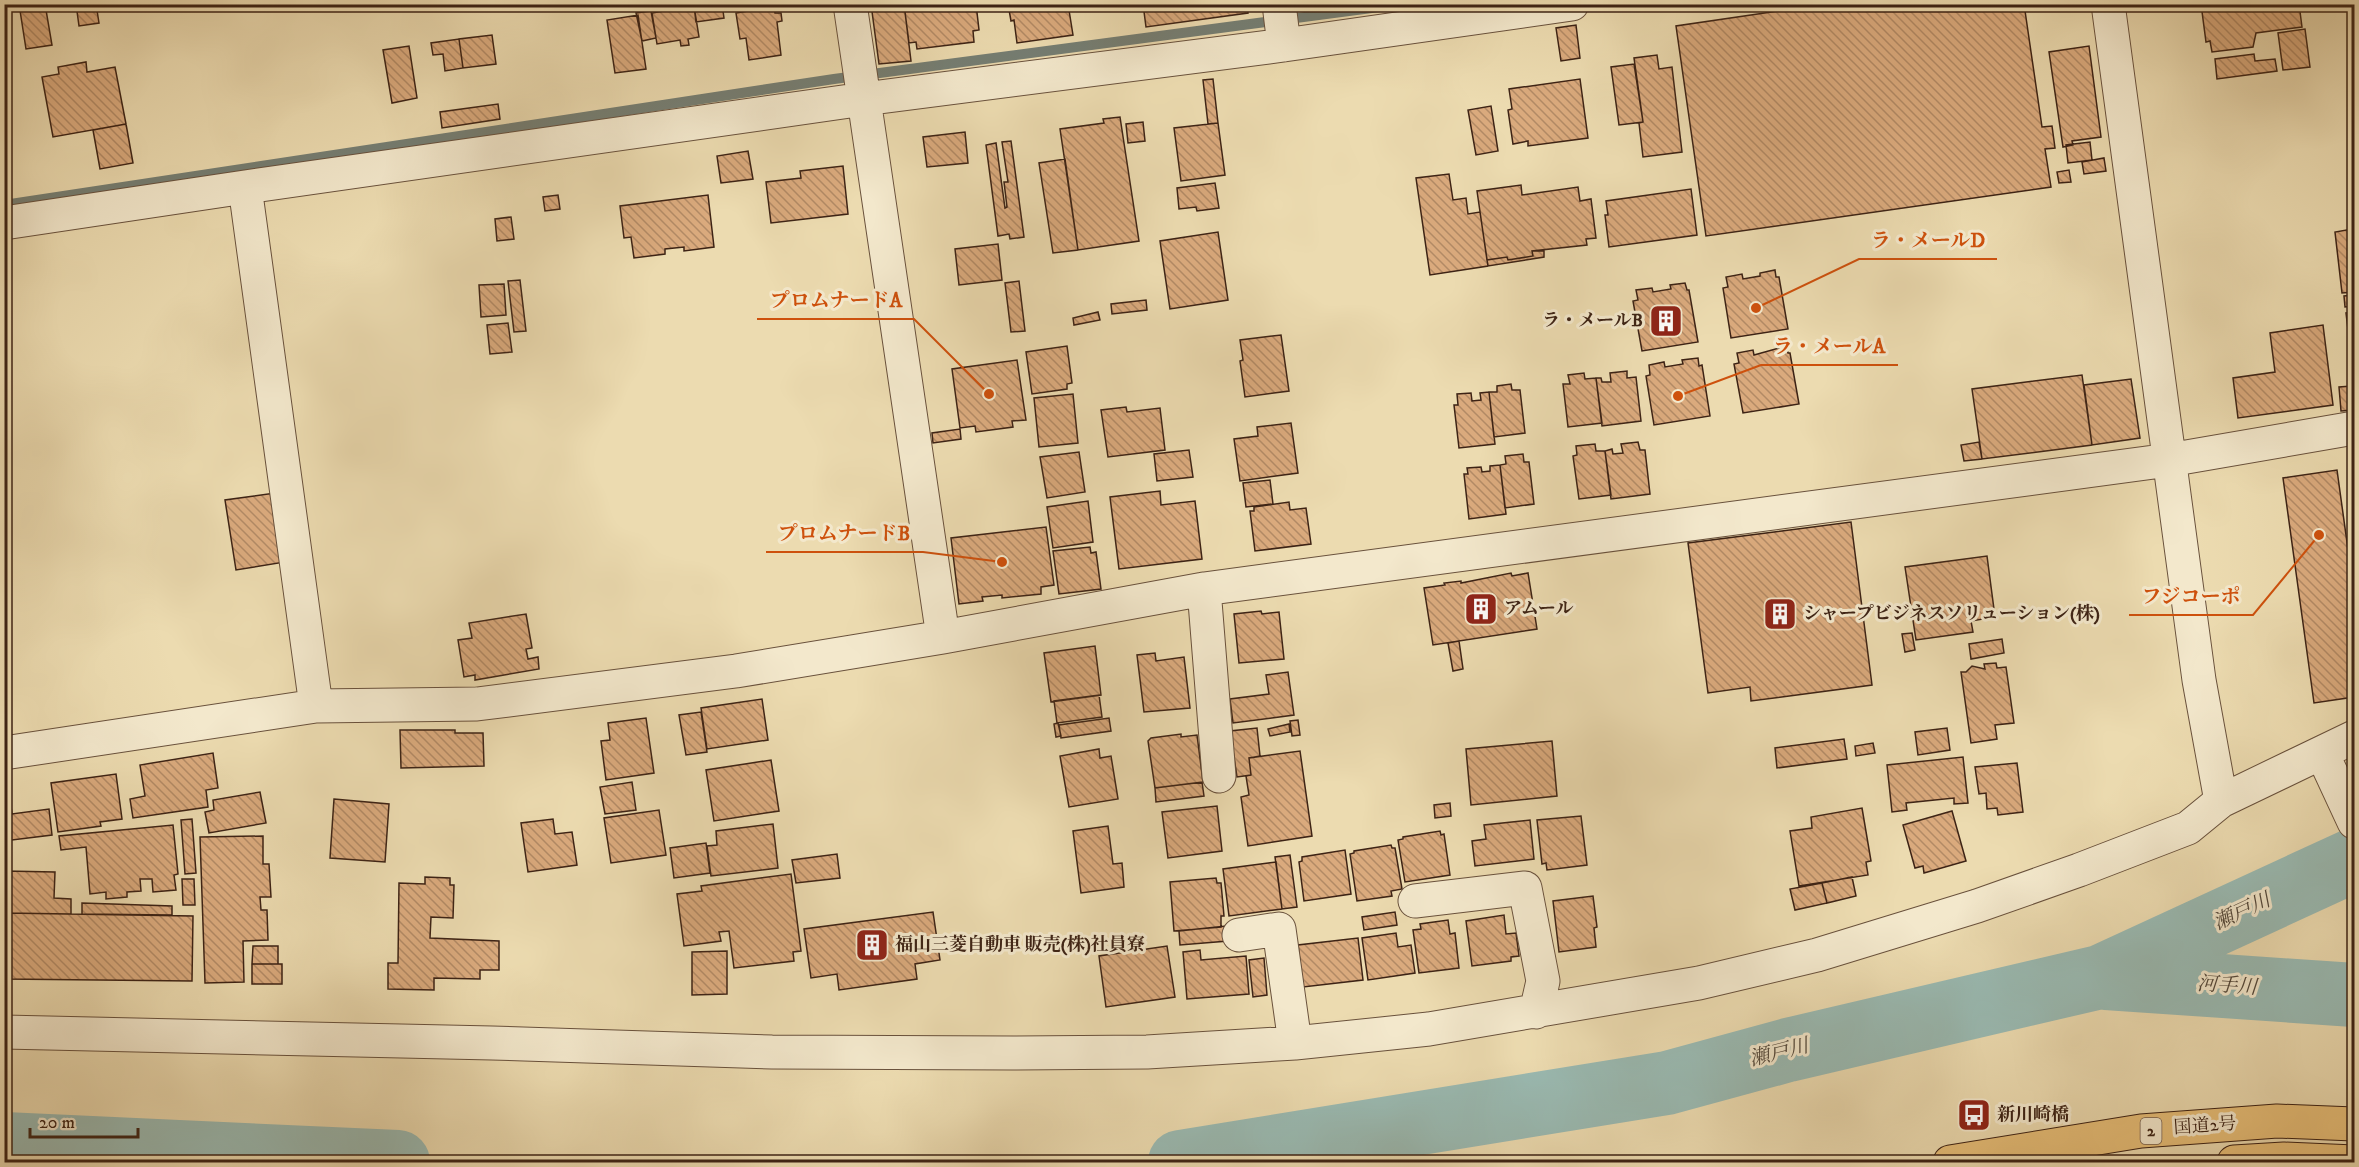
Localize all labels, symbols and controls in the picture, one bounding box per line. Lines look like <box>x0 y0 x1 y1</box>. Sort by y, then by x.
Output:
callout: ラ・メールD <box>1859 221 1997 259</box>
text: ラ・メールD <box>1871 229 1985 254</box>
callout: プロムナードA <box>757 281 914 319</box>
text: プロムナードA <box>770 289 903 314</box>
building icon: ラ・メールB <box>1648 303 1684 339</box>
place label: ラ・メールB <box>1542 310 1643 332</box>
callout: ラ・メールA <box>1761 327 1898 365</box>
text: ラ・メールA <box>1773 335 1886 360</box>
callout: プロムナードB <box>766 514 923 552</box>
text: プロムナードB <box>778 522 910 547</box>
callout: フジコーポ <box>2129 577 2253 615</box>
text: フジコーポ <box>2141 585 2241 610</box>
building icon: アムール <box>1463 591 1499 627</box>
building icon: シャープビジネスソリューション(株) <box>1762 596 1798 632</box>
place label: アムール <box>1504 598 1573 620</box>
place label: シャープビジネスソリューション(株) <box>1803 603 2100 625</box>
water label: 瀬戸川 <box>2210 887 2276 936</box>
building icon: 福山三菱自動車 販売(株)社員寮 <box>854 927 890 963</box>
place label: 福山三菱自動車 販売(株)社員寮 <box>895 934 1145 956</box>
water label: 河手川 <box>2196 971 2260 1001</box>
water label: 瀬戸川 <box>1747 1033 1813 1072</box>
bus stop icon: 新川崎橋 <box>1956 1097 1992 1133</box>
scale bar <box>30 1101 138 1139</box>
place label: 新川崎橋 <box>1997 1104 2069 1126</box>
text: 20 m <box>39 1112 75 1134</box>
street label: 国道2号 <box>2173 1113 2237 1139</box>
road number: 2 <box>2140 1118 2162 1144</box>

